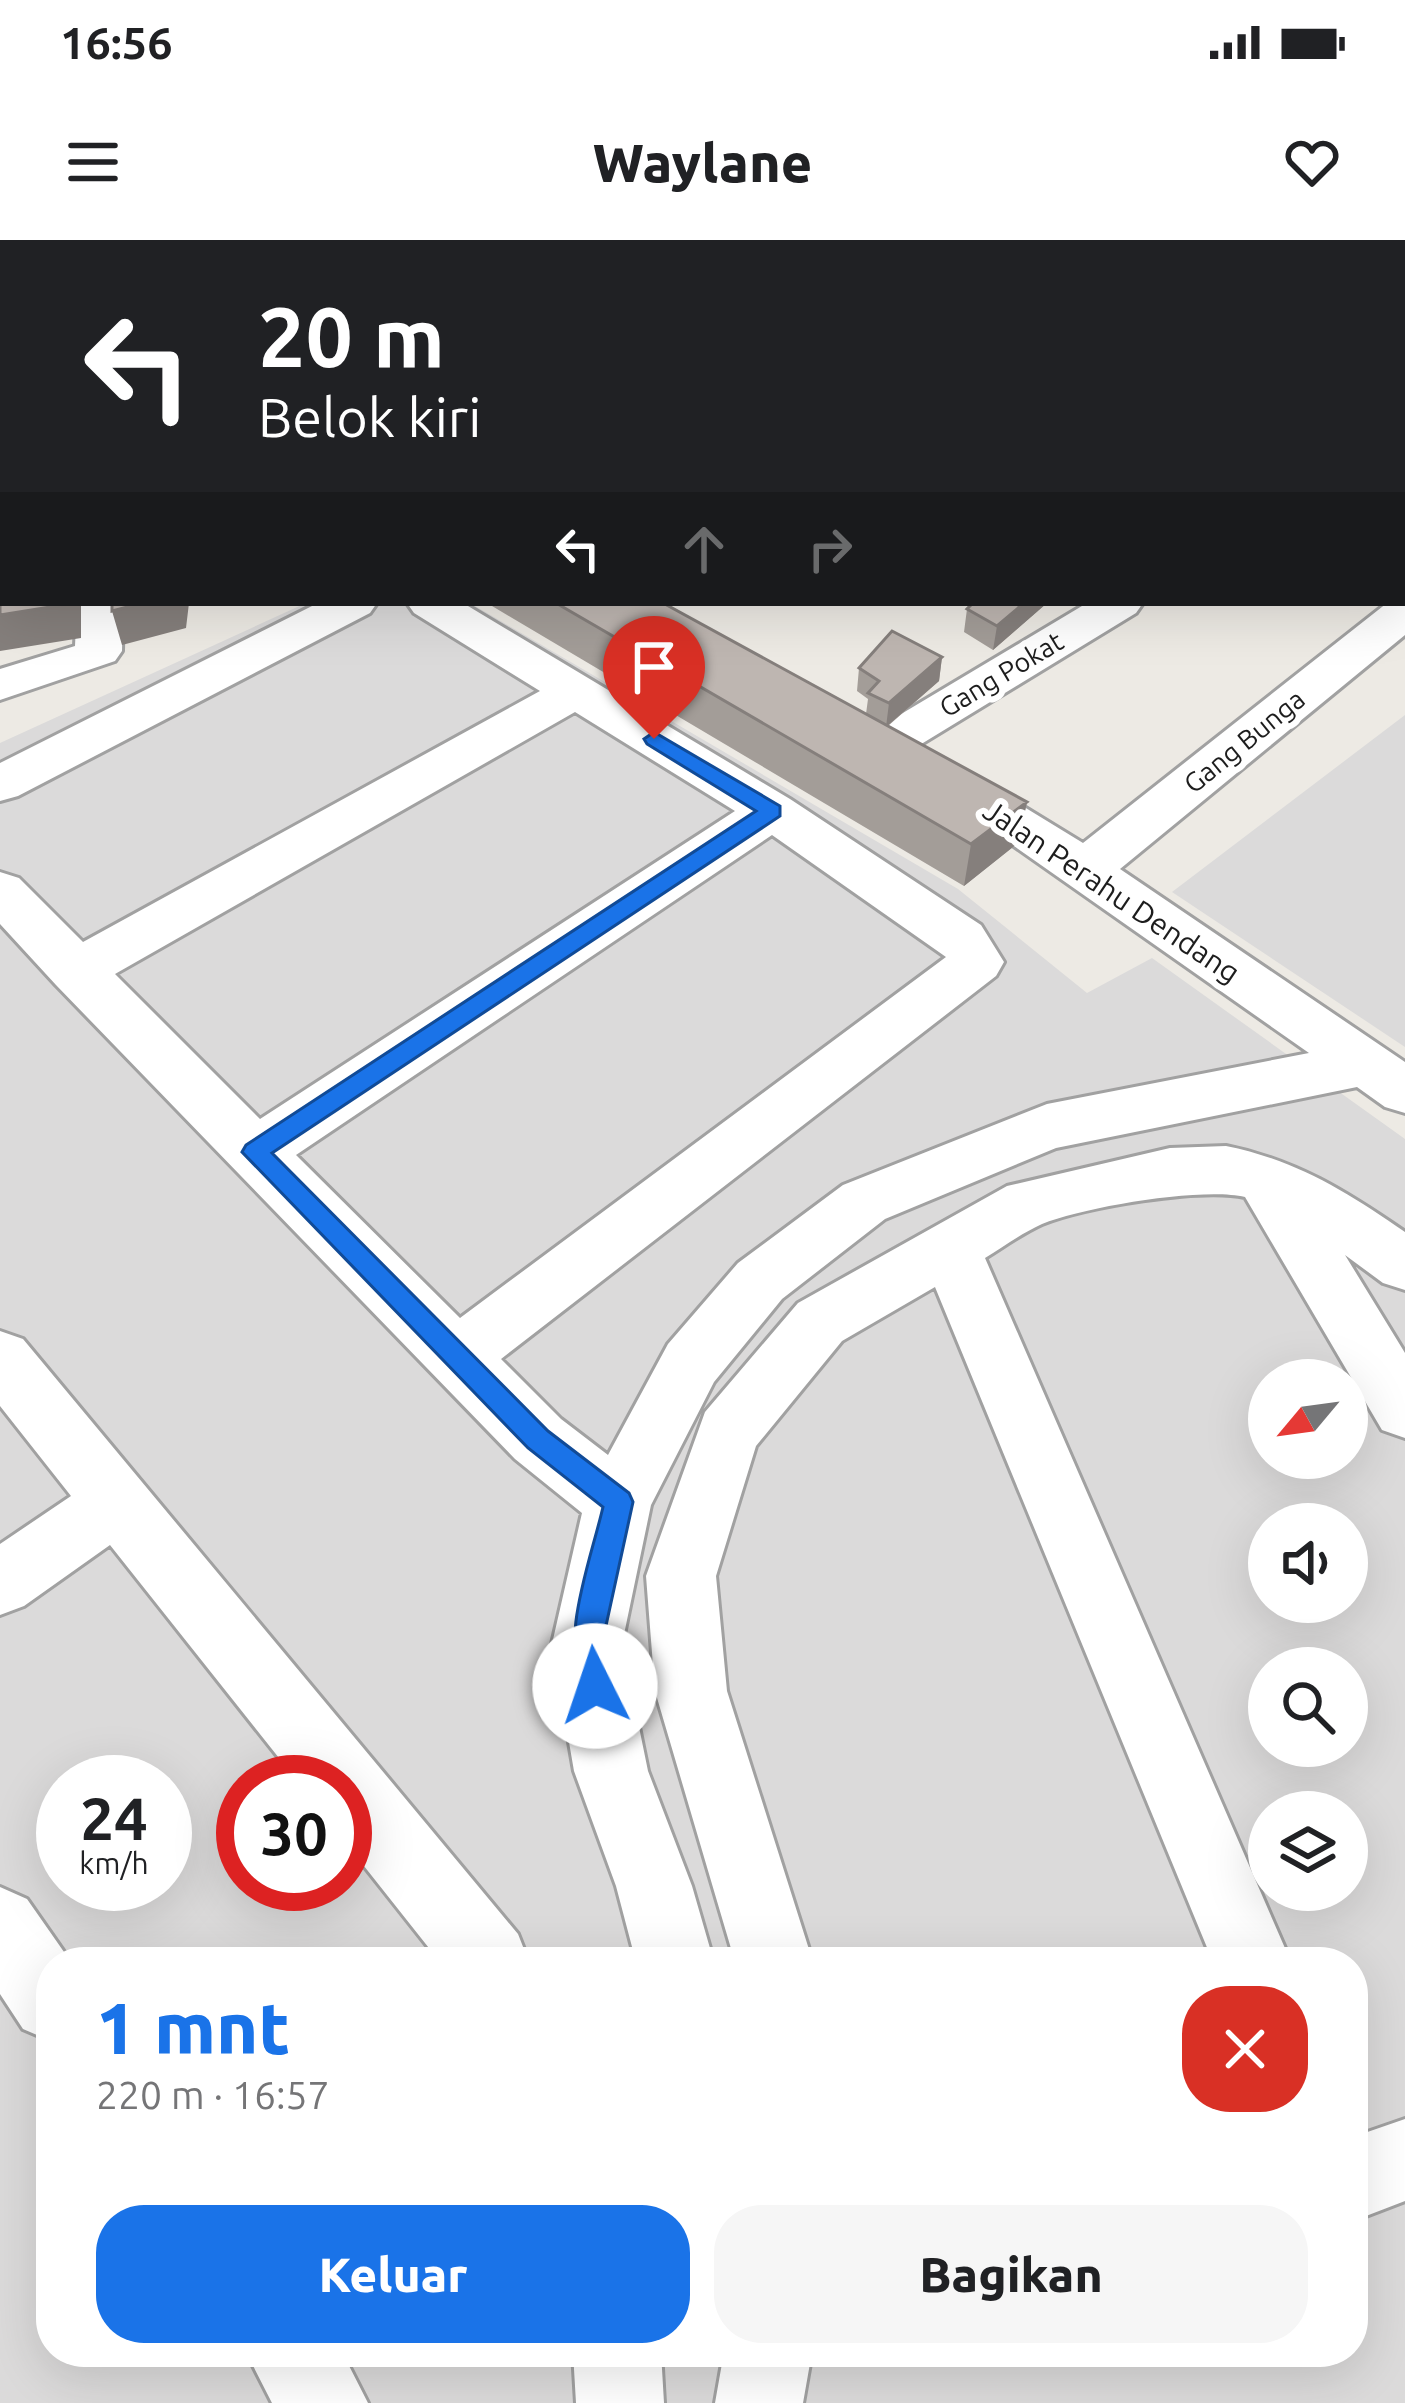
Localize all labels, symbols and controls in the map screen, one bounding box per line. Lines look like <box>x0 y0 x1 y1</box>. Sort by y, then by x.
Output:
text: 16:56 <box>60 17 173 68</box>
icon: menu <box>60 129 126 195</box>
icon: heart <box>1279 129 1345 195</box>
text: Waylane <box>593 132 812 192</box>
icon: left <box>60 288 216 444</box>
text: 20 m <box>258 289 445 383</box>
text: Belok kiri <box>258 387 481 447</box>
icon: left <box>545 516 611 582</box>
icon: ahead <box>671 516 737 582</box>
icon: right <box>797 516 863 582</box>
pin <box>603 616 705 739</box>
street label: Gang Pokat <box>934 625 1068 723</box>
icon: arrive <box>621 634 687 700</box>
street label: Gang Bunga <box>1178 683 1310 799</box>
street label: Jalan Perahu Dendang <box>978 793 1246 989</box>
north arrow <box>1248 1359 1368 1479</box>
map controls <box>1248 1359 1368 1911</box>
button: sound <box>1248 1503 1368 1623</box>
position arrow <box>532 1623 658 1749</box>
button: search <box>1248 1647 1368 1767</box>
speed limit sign: 30 <box>216 1755 372 1911</box>
text: 24 <box>80 1784 148 1851</box>
button: layers <box>1248 1791 1368 1911</box>
text: km/h <box>79 1846 149 1880</box>
button: close <box>1182 1986 1308 2112</box>
text: 1 mnt <box>96 1987 290 2068</box>
text: 220 m · 16:57 <box>96 2073 330 2116</box>
button: Keluar <box>96 2205 690 2343</box>
button: Bagikan <box>714 2205 1308 2343</box>

